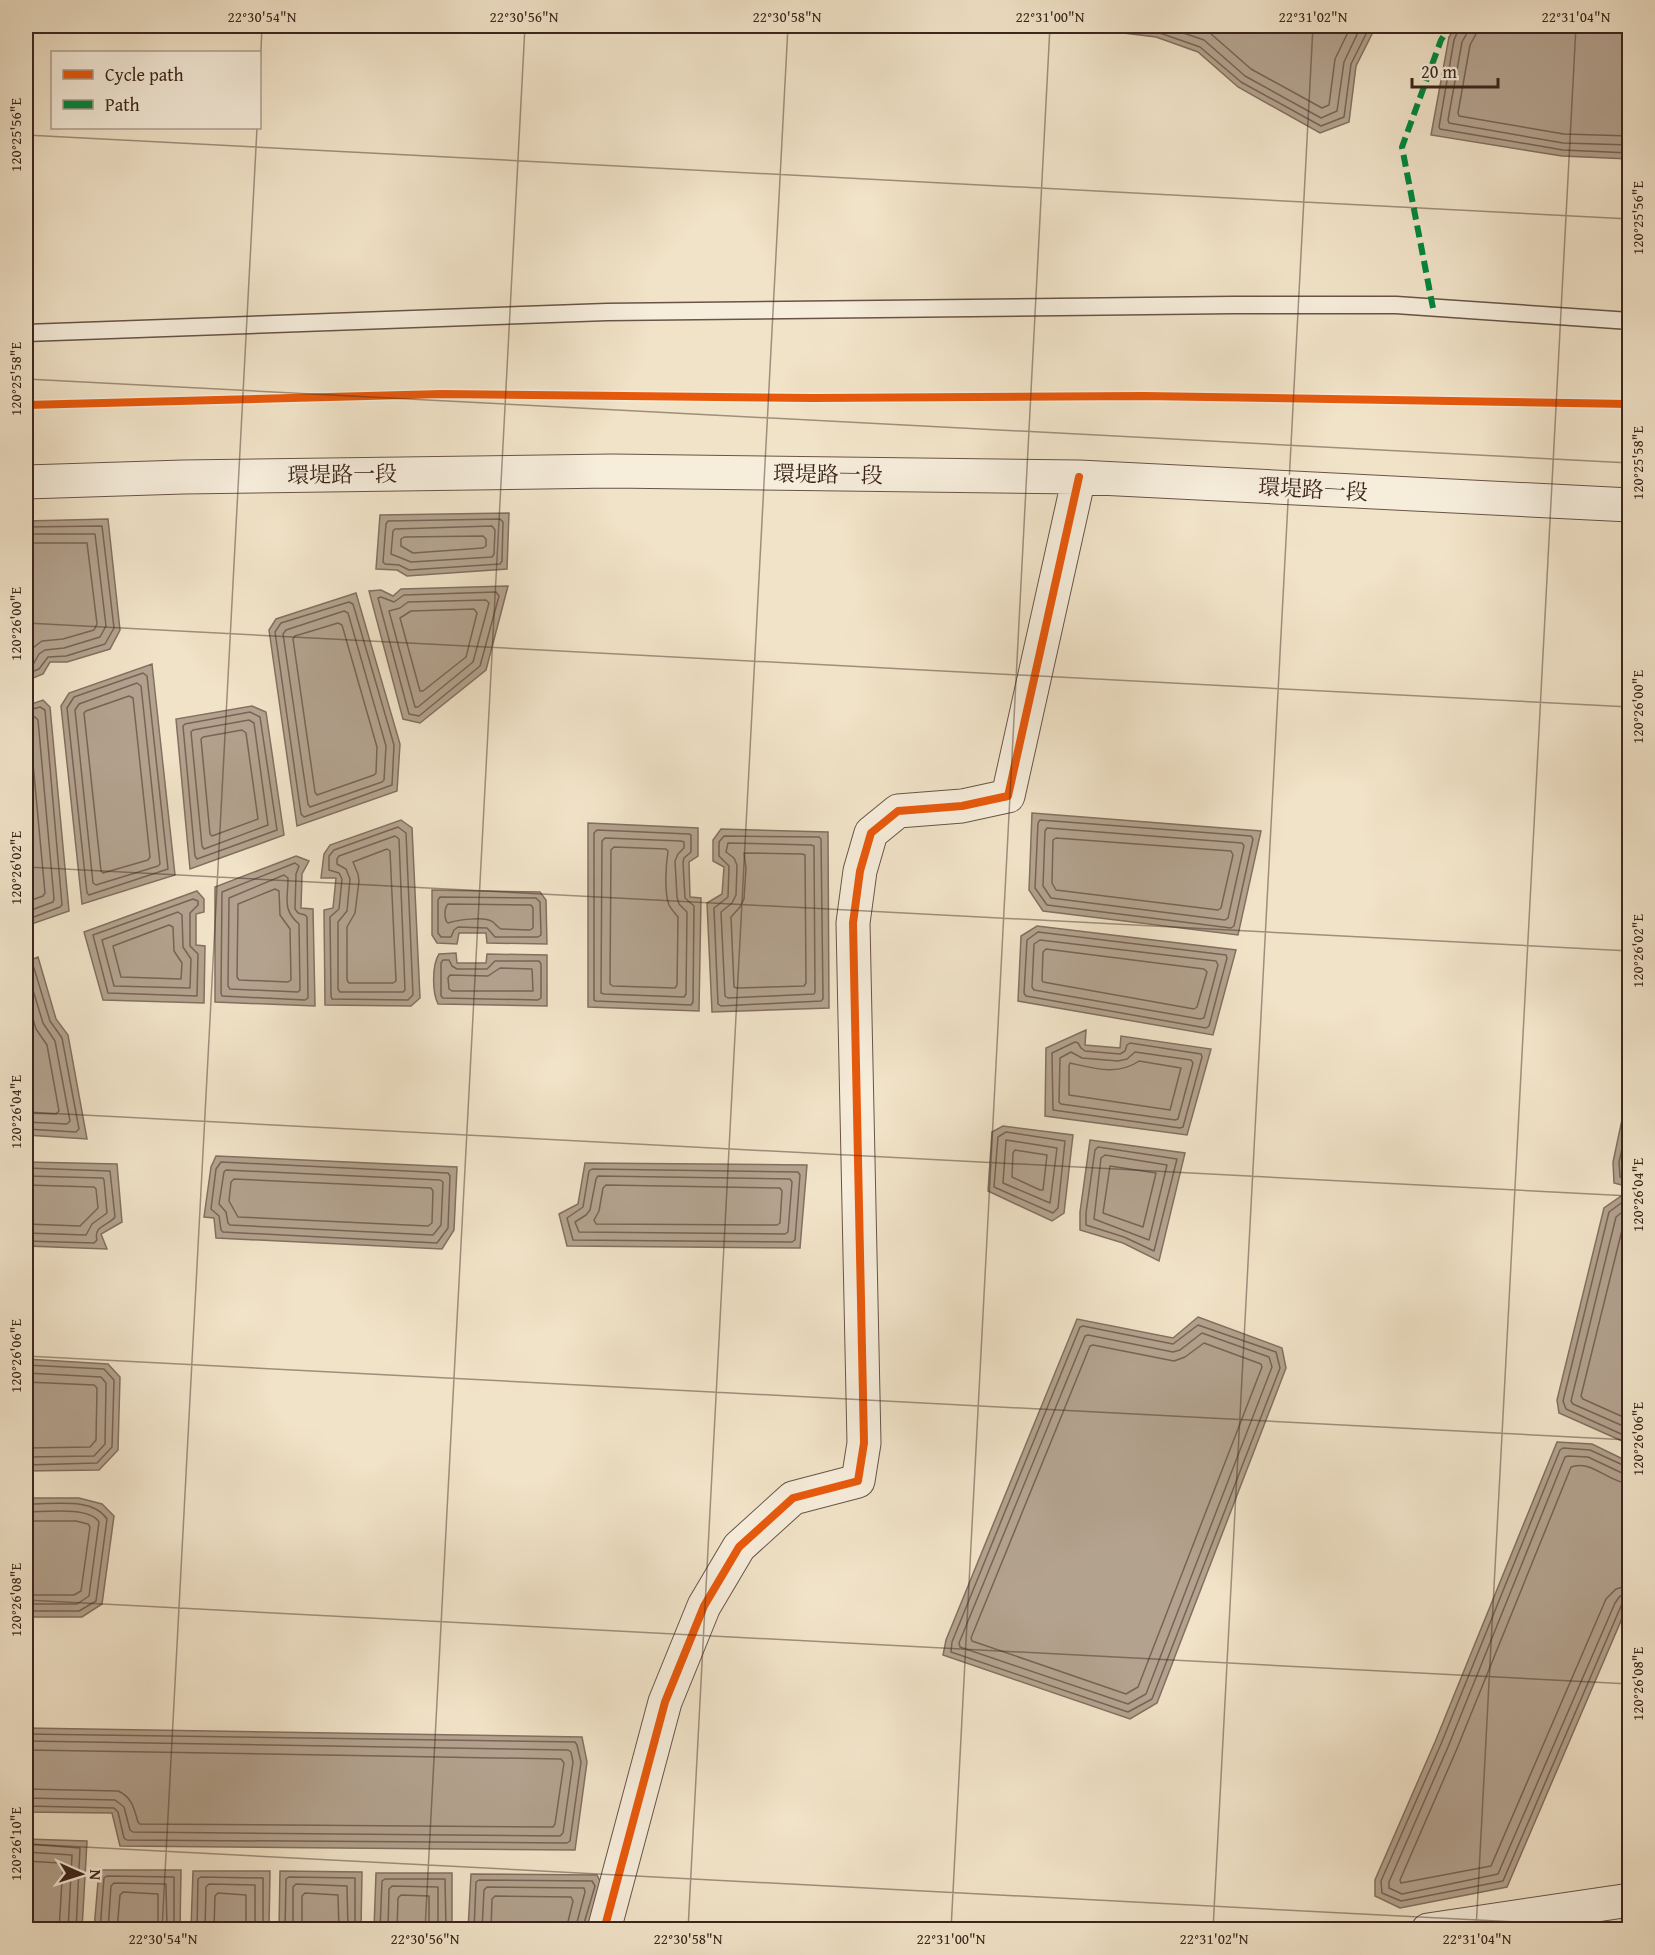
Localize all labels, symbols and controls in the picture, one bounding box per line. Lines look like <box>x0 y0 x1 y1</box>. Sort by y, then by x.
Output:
text: 22°30'54"N <box>228 6 297 27</box>
text: 22°30'56"N <box>490 6 559 27</box>
text: 22°30'58"N <box>753 6 822 27</box>
text: 22°31'00"N <box>1016 6 1085 27</box>
text: 22°31'02"N <box>1279 6 1348 27</box>
text: 22°31'04"N <box>1542 6 1611 27</box>
legend <box>51 51 261 129</box>
scale bar <box>1412 51 1498 89</box>
text: 20 m <box>1421 58 1457 85</box>
text: Cycle path <box>105 61 184 88</box>
text: Path <box>105 91 140 118</box>
text: 120°25'56"E <box>5 98 26 172</box>
text: 120°25'56"E <box>1627 181 1648 255</box>
text: 120°25'58"E <box>5 342 26 416</box>
text: 120°25'58"E <box>1627 426 1648 500</box>
street label: 環堤路一段 <box>287 457 397 491</box>
street label: 環堤路一段 <box>773 457 883 491</box>
street label: 環堤路一段 <box>1257 470 1369 508</box>
text: 120°26'00"E <box>5 587 26 661</box>
text: 120°26'00"E <box>1627 670 1648 744</box>
text: 120°26'02"E <box>5 831 26 905</box>
text: 120°26'02"E <box>1627 914 1648 988</box>
text: 120°26'04"E <box>5 1075 26 1149</box>
text: 120°26'04"E <box>1627 1158 1648 1232</box>
text: 120°26'06"E <box>5 1319 26 1393</box>
text: 120°26'06"E <box>1627 1402 1648 1476</box>
text: 120°26'08"E <box>5 1563 26 1637</box>
text: 120°26'08"E <box>1627 1647 1648 1721</box>
text: 120°26'10"E <box>5 1807 26 1881</box>
north arrow <box>51 1844 111 1904</box>
text: N <box>84 1869 108 1881</box>
text: 22°30'54"N <box>129 1928 198 1949</box>
text: 22°30'56"N <box>391 1928 460 1949</box>
text: 22°30'58"N <box>654 1928 723 1949</box>
text: 22°31'00"N <box>917 1928 986 1949</box>
text: 22°31'02"N <box>1180 1928 1249 1949</box>
text: 22°31'04"N <box>1443 1928 1512 1949</box>

